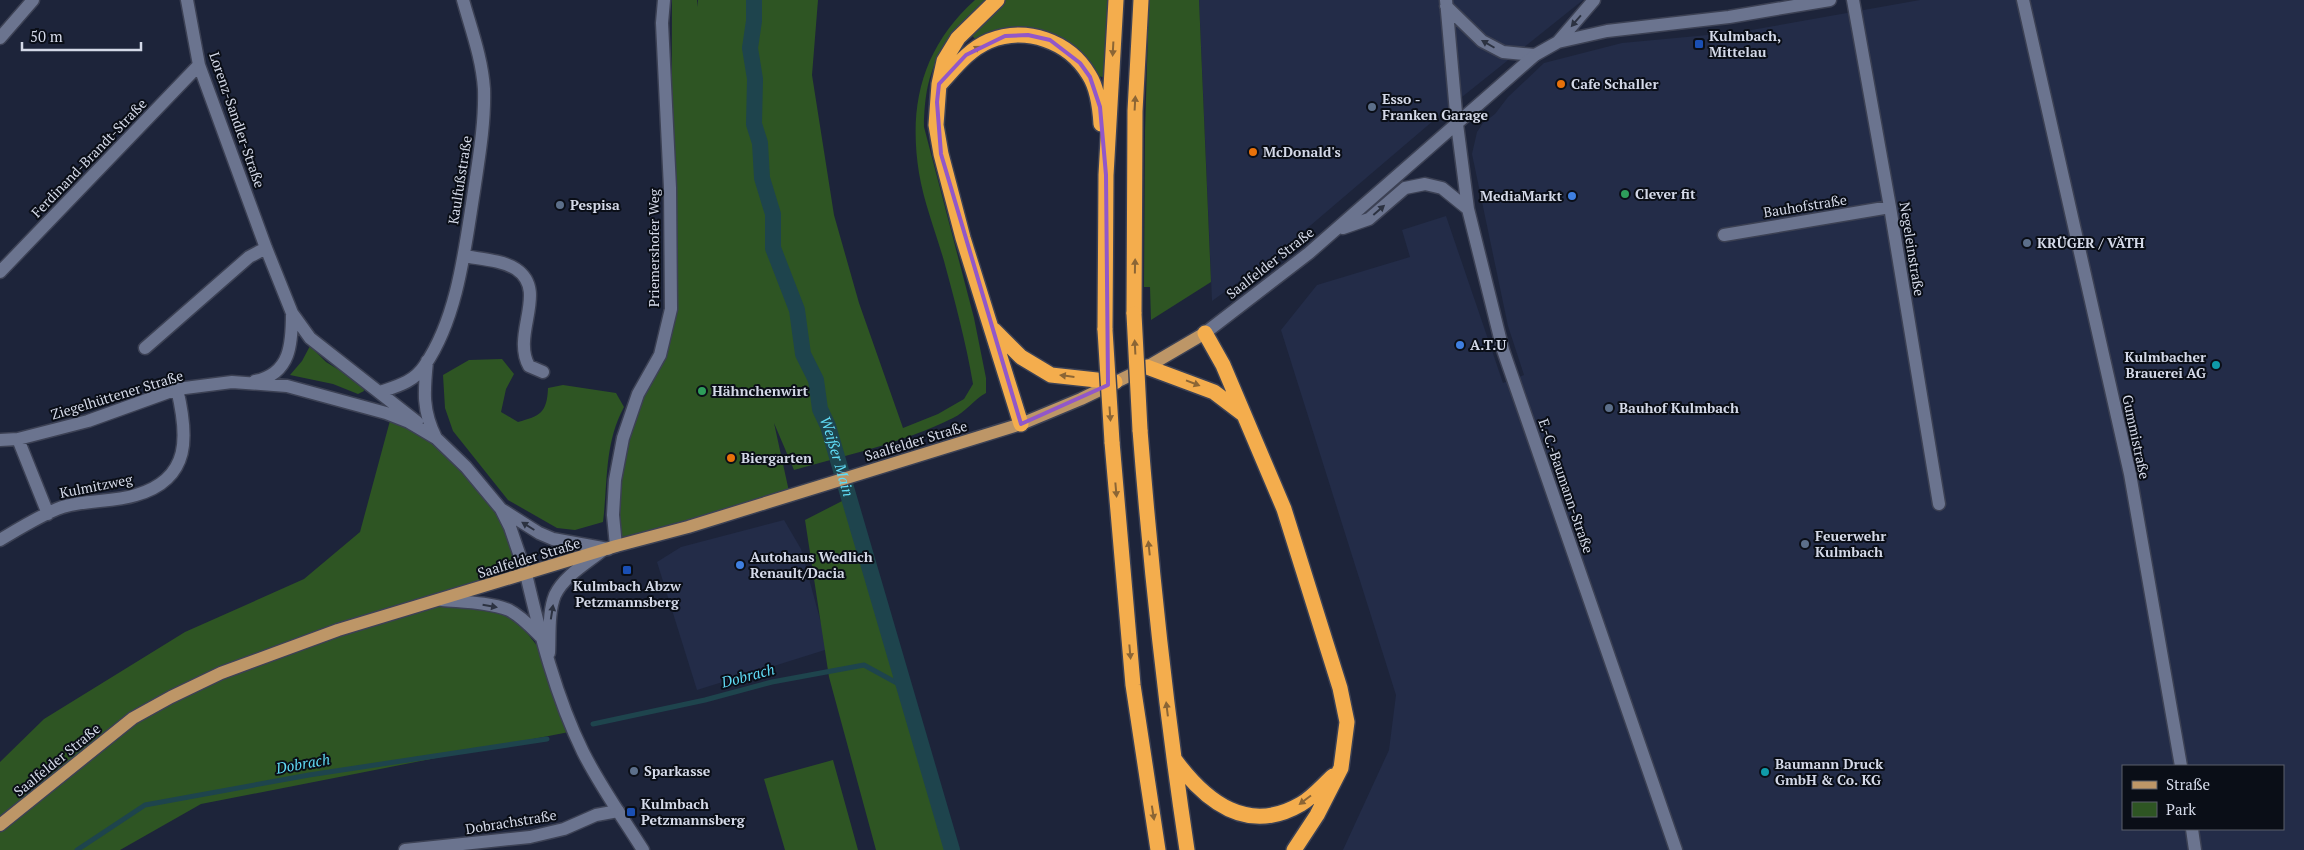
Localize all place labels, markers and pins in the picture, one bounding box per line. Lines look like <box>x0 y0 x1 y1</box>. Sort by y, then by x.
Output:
place label: Kulmbach, Mittelau <box>1709 26 1781 61</box>
marker: Kulmbach, Mittelau <box>1693 38 1705 50</box>
place label: Cafe Schaller <box>1571 74 1658 93</box>
marker: Cafe Schaller <box>1555 78 1567 90</box>
place label: Esso - Franken Garage <box>1382 89 1489 124</box>
marker: Esso - Franken Garage <box>1366 101 1378 113</box>
place label: McDonald's <box>1263 142 1341 161</box>
marker: McDonald's <box>1247 146 1259 158</box>
place label: Clever fit <box>1635 184 1696 203</box>
place label: MediaMarkt <box>1480 186 1562 205</box>
marker: Clever fit <box>1619 188 1631 200</box>
marker: MediaMarkt <box>1566 190 1578 202</box>
place label: Pespisa <box>570 195 620 214</box>
marker: Pespisa <box>554 199 566 211</box>
place label: KRÜGER / VÄTH <box>2037 233 2145 252</box>
marker: KRÜGER / VÄTH <box>2021 237 2033 249</box>
place label: A.T.U <box>1470 335 1506 354</box>
marker: A.T.U <box>1454 339 1466 351</box>
place label: Kulmbacher Brauerei AG <box>2124 347 2206 382</box>
marker: Kulmbacher Brauerei AG <box>2210 359 2222 371</box>
place label: Hähnchenwirt <box>712 381 808 400</box>
marker: Hähnchenwirt <box>696 385 708 397</box>
place label: Bauhof Kulmbach <box>1619 398 1739 417</box>
marker: Bauhof Kulmbach <box>1603 402 1615 414</box>
place label: Biergarten <box>741 448 812 467</box>
marker: Biergarten <box>725 452 737 464</box>
place label: Feuerwehr Kulmbach <box>1815 526 1886 561</box>
marker: Feuerwehr Kulmbach <box>1799 538 1811 550</box>
place label: Autohaus Wedlich Renault/Dacia <box>750 547 873 582</box>
marker: Autohaus Wedlich Renault/Dacia <box>734 559 746 571</box>
marker: Kulmbach Abzw Petzmannsberg <box>621 564 633 576</box>
place label: Kulmbach Abzw Petzmannsberg <box>573 576 682 611</box>
place label: Baumann Druck GmbH & Co. KG <box>1775 754 1884 789</box>
place label: Sparkasse <box>644 761 711 780</box>
marker: Sparkasse <box>628 765 640 777</box>
marker: Baumann Druck GmbH & Co. KG <box>1759 766 1771 778</box>
place label: Kulmbach Petzmannsberg <box>641 794 746 829</box>
marker: Kulmbach Petzmannsberg <box>625 806 637 818</box>

